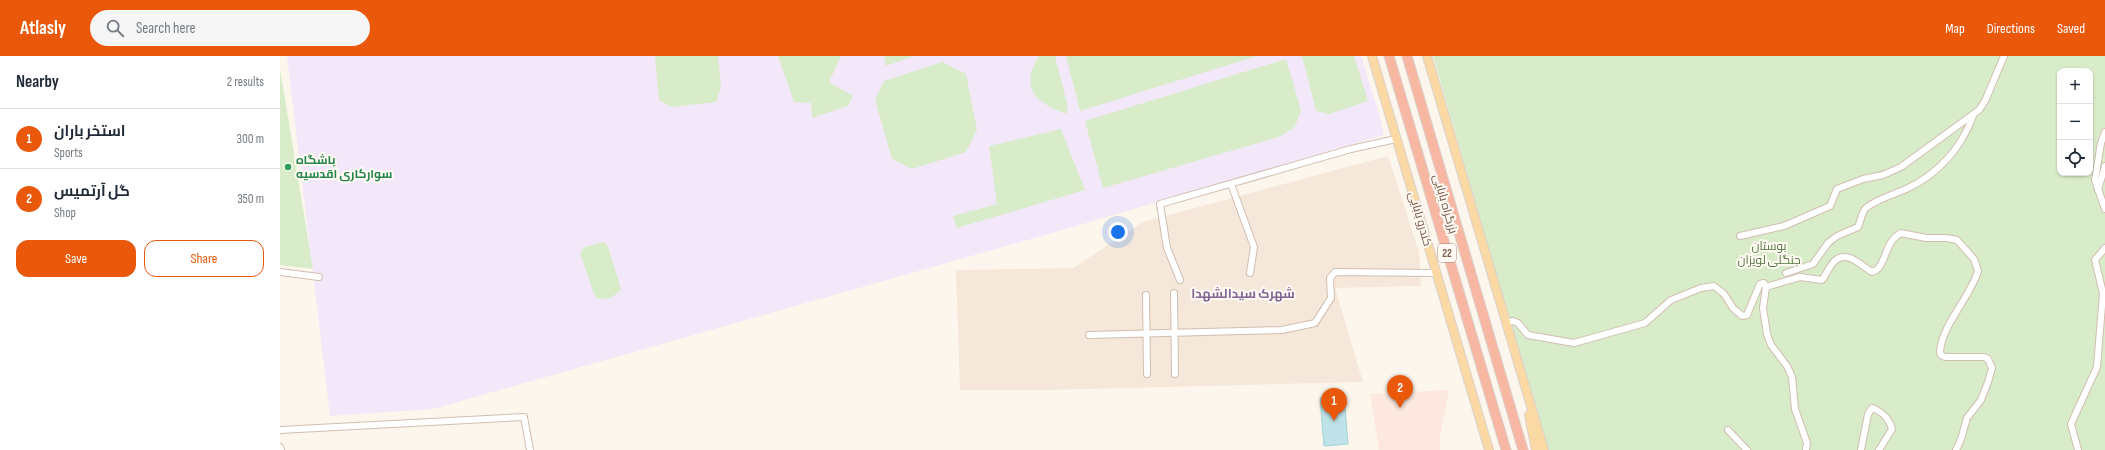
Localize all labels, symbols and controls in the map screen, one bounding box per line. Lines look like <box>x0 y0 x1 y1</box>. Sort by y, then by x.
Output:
search box <box>90 10 370 46</box>
text: Atlasly <box>20 17 66 40</box>
icon: search <box>104 17 126 39</box>
text: Search here <box>136 19 196 38</box>
text: Map <box>1945 20 1965 37</box>
text: Directions <box>1987 20 2035 37</box>
text: Saved <box>2057 20 2085 37</box>
map controls <box>2057 68 2093 176</box>
button: + <box>2057 68 2093 104</box>
text: Nearby <box>16 72 59 92</box>
text: 2 results <box>227 74 264 90</box>
button: − <box>2057 104 2093 140</box>
text: استخر باران <box>54 122 125 141</box>
text: 1 <box>26 131 32 147</box>
text: 300 m <box>237 131 264 147</box>
button: locate <box>2057 140 2093 176</box>
text: Sports <box>54 145 83 161</box>
place label: باشگاه سوارکاری اقدسیه <box>296 153 392 182</box>
marker: باشگاه سوارکاری اقدسیه <box>283 162 293 172</box>
street label: بزرگراه بابایی <box>1429 173 1461 235</box>
text: گل آرتمیس <box>54 182 130 201</box>
street label: کندرو بابایی <box>1405 190 1435 248</box>
text: 2 <box>26 191 32 207</box>
text: 350 m <box>237 191 264 207</box>
text: Shop <box>54 205 76 221</box>
your location <box>1108 222 1128 242</box>
park label: بوستان جنگلی لویزان <box>1737 239 1801 268</box>
button: Save <box>16 240 136 277</box>
button: Share <box>144 240 264 277</box>
road number: 22 <box>1438 244 1456 262</box>
district label: شهرک سیدالشهدا <box>1191 286 1295 302</box>
pin: 2 <box>1387 375 1413 408</box>
pin: 1 <box>1321 388 1347 421</box>

